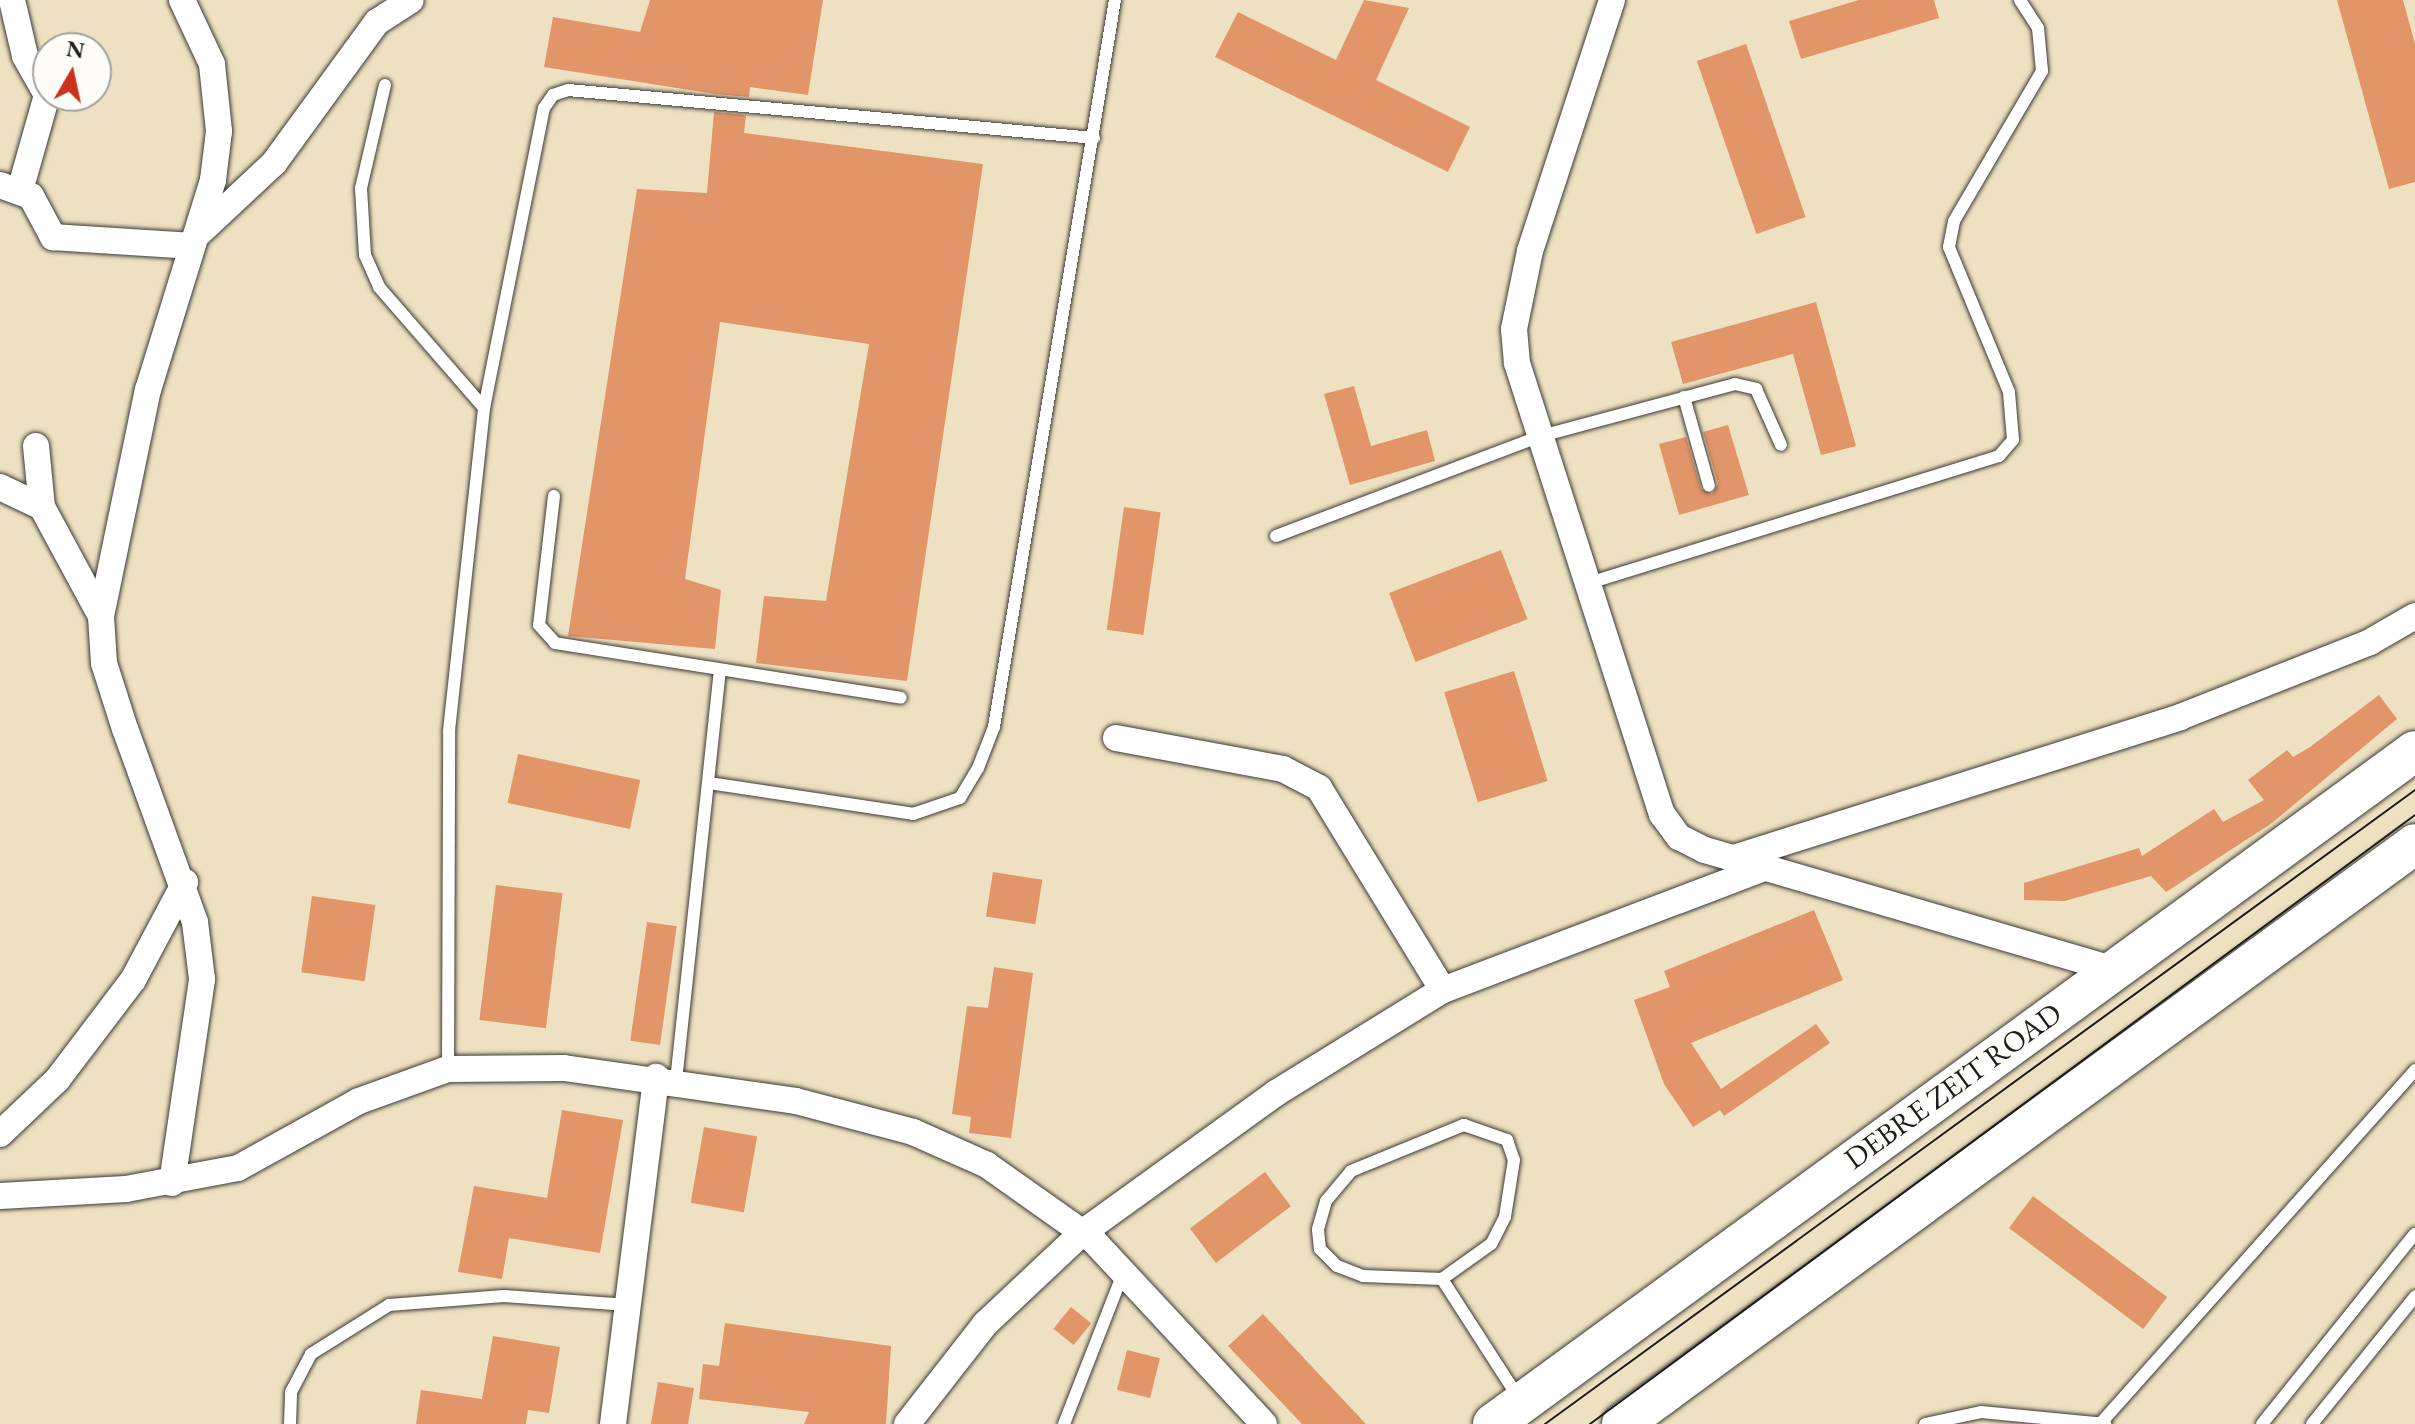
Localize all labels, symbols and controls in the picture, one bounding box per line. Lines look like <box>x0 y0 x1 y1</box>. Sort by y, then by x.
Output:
north arrow <box>32 32 112 112</box>
text: N <box>64 34 87 65</box>
street label: DEBRE ZEIT ROAD <box>1837 995 2069 1177</box>

